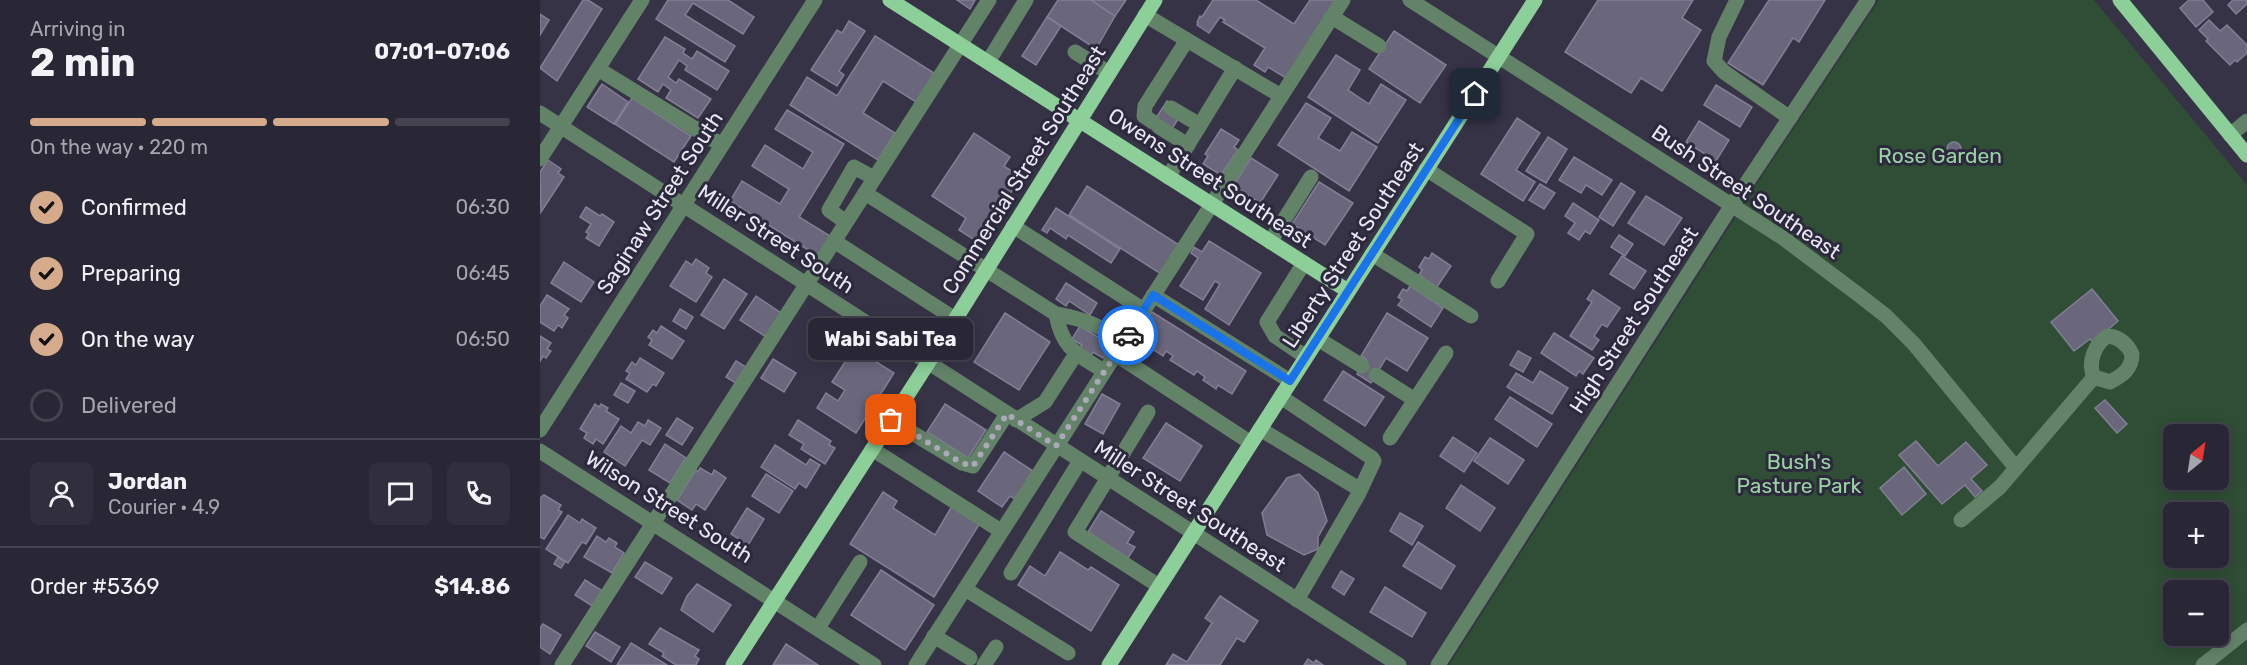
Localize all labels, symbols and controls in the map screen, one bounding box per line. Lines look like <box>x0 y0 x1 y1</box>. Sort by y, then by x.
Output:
text: Arriving in <box>30 17 125 41</box>
text: 07:01–07:06 <box>374 38 510 65</box>
text: 2 min <box>30 40 136 86</box>
street label: Commercial Street Southeast <box>937 41 1111 299</box>
pin <box>1449 68 1500 119</box>
icon: home <box>1458 77 1491 110</box>
street label: Owens Street Southeast <box>1104 102 1317 253</box>
street label: Saginaw Street South <box>591 107 728 299</box>
street label: Bush Street Southeast <box>1647 119 1845 264</box>
text: On the way · 220 m <box>30 135 208 159</box>
street label: Liberty Street Southeast <box>1277 137 1429 352</box>
park label: Rose Garden <box>1878 143 2002 168</box>
street label: Miller Street South <box>694 179 859 298</box>
icon: check <box>30 191 63 224</box>
text: Confirmed <box>81 194 187 221</box>
text: 06:30 <box>455 195 510 219</box>
street label: High Street Southeast <box>1564 222 1703 418</box>
icon: check <box>30 257 63 290</box>
text: Preparing <box>81 260 181 287</box>
text: 06:45 <box>456 261 510 285</box>
courier <box>1098 305 1158 365</box>
callout: Wabi Sabi Tea <box>808 318 974 360</box>
icon: car <box>1112 319 1145 352</box>
icon: check <box>30 323 63 356</box>
text: On the way <box>81 326 195 353</box>
text: 06:50 <box>456 327 510 351</box>
text: Wabi Sabi Tea <box>824 327 957 351</box>
text: Delivered <box>81 392 177 419</box>
pin <box>865 394 916 445</box>
icon: bag <box>874 403 907 436</box>
north arrow <box>2163 424 2229 490</box>
map controls <box>2163 424 2229 646</box>
street label: Miller Street Southeast <box>1090 434 1291 577</box>
street label: Wilson Street South <box>581 445 757 568</box>
park label: Bush's Pasture Park <box>1737 449 1862 498</box>
button: person <box>30 462 93 525</box>
button: chat <box>369 462 432 525</box>
button: phone <box>447 462 510 525</box>
text: Jordan <box>108 468 187 495</box>
text: Courier · 4.9 <box>108 495 220 519</box>
button: + <box>2163 502 2229 568</box>
text: Order #5369 <box>30 573 160 600</box>
text: $14.86 <box>434 573 510 600</box>
button: − <box>2163 580 2229 646</box>

